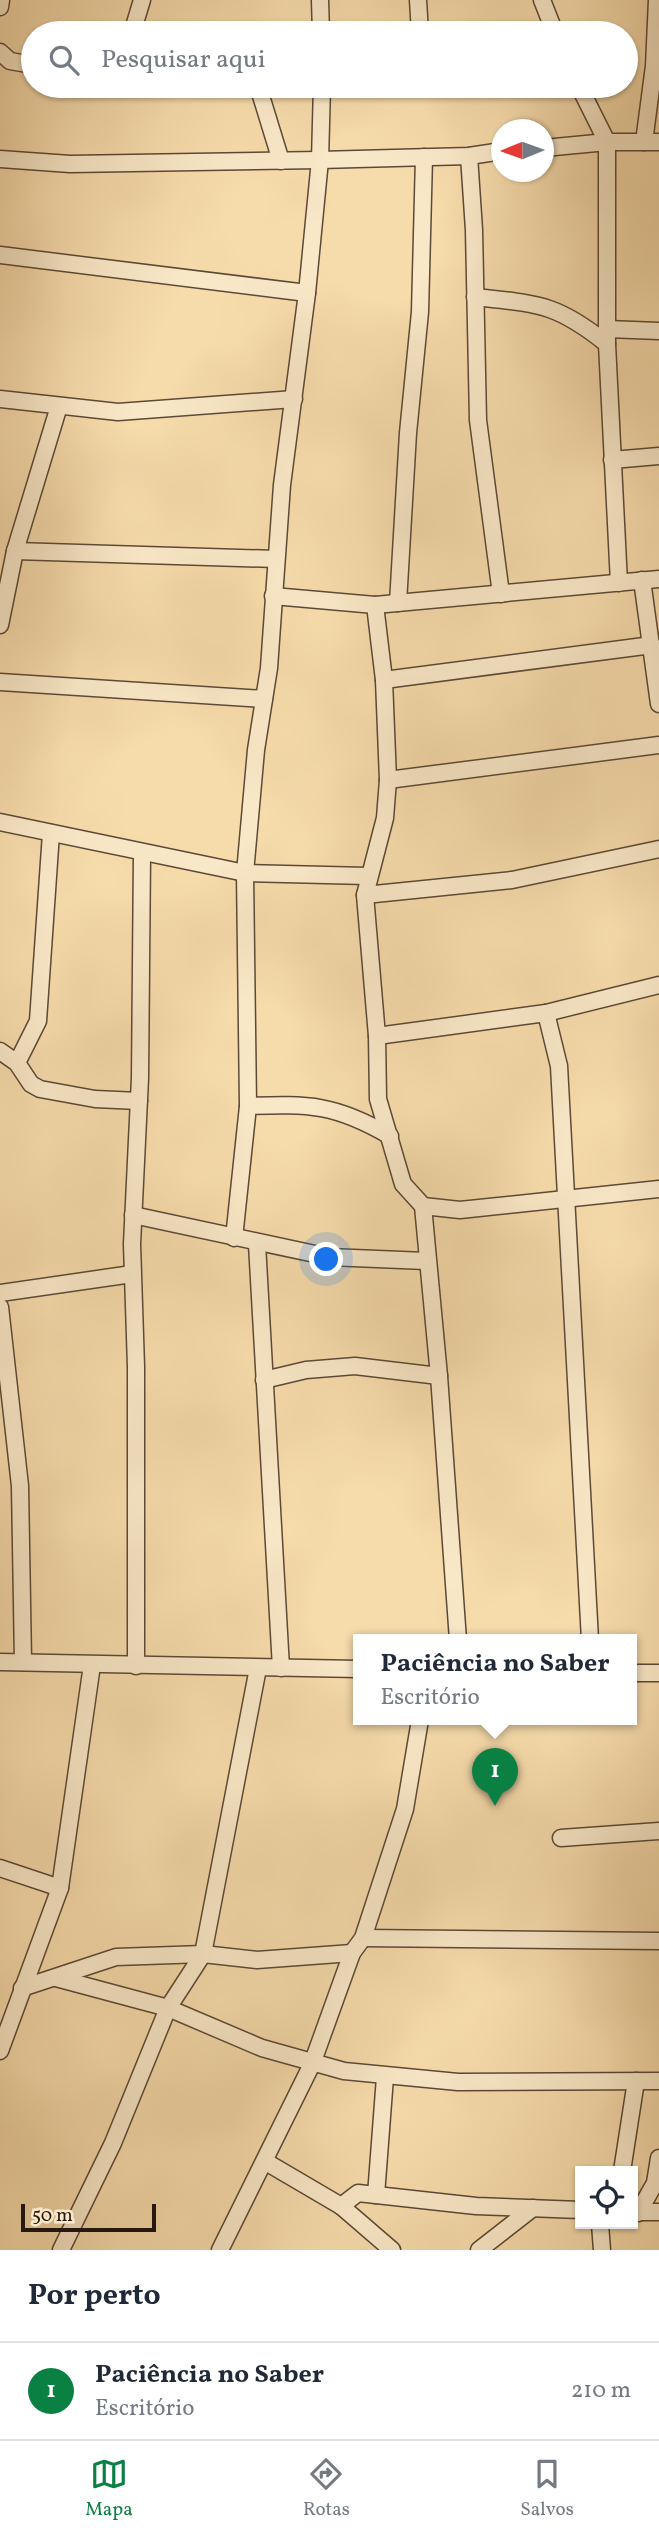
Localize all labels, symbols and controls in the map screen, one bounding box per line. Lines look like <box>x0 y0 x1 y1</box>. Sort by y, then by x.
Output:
search box <box>21 21 638 98</box>
icon: search <box>45 41 83 79</box>
text: Pesquisar aqui <box>101 42 266 78</box>
north arrow <box>491 119 554 182</box>
your location <box>309 1242 343 1276</box>
popup <box>353 1634 637 1725</box>
text: Paciência no Saber <box>380 1646 610 1682</box>
text: Escritório <box>380 1682 480 1714</box>
pin: 1 <box>472 1748 518 1806</box>
map controls <box>575 2166 638 2229</box>
button: locate <box>575 2166 638 2229</box>
scale bar <box>21 2201 156 2233</box>
text: 50 m <box>32 2203 73 2229</box>
text: Por perto <box>28 2275 161 2317</box>
text: Paciência no Saber <box>95 2357 324 2393</box>
text: 1 <box>46 2375 56 2407</box>
text: 210 m <box>571 2375 631 2407</box>
text: Escritório <box>95 2393 194 2425</box>
tab: Mapa <box>85 2455 133 2523</box>
tab: Rotas <box>303 2455 350 2523</box>
tab: Salvos <box>520 2455 574 2523</box>

